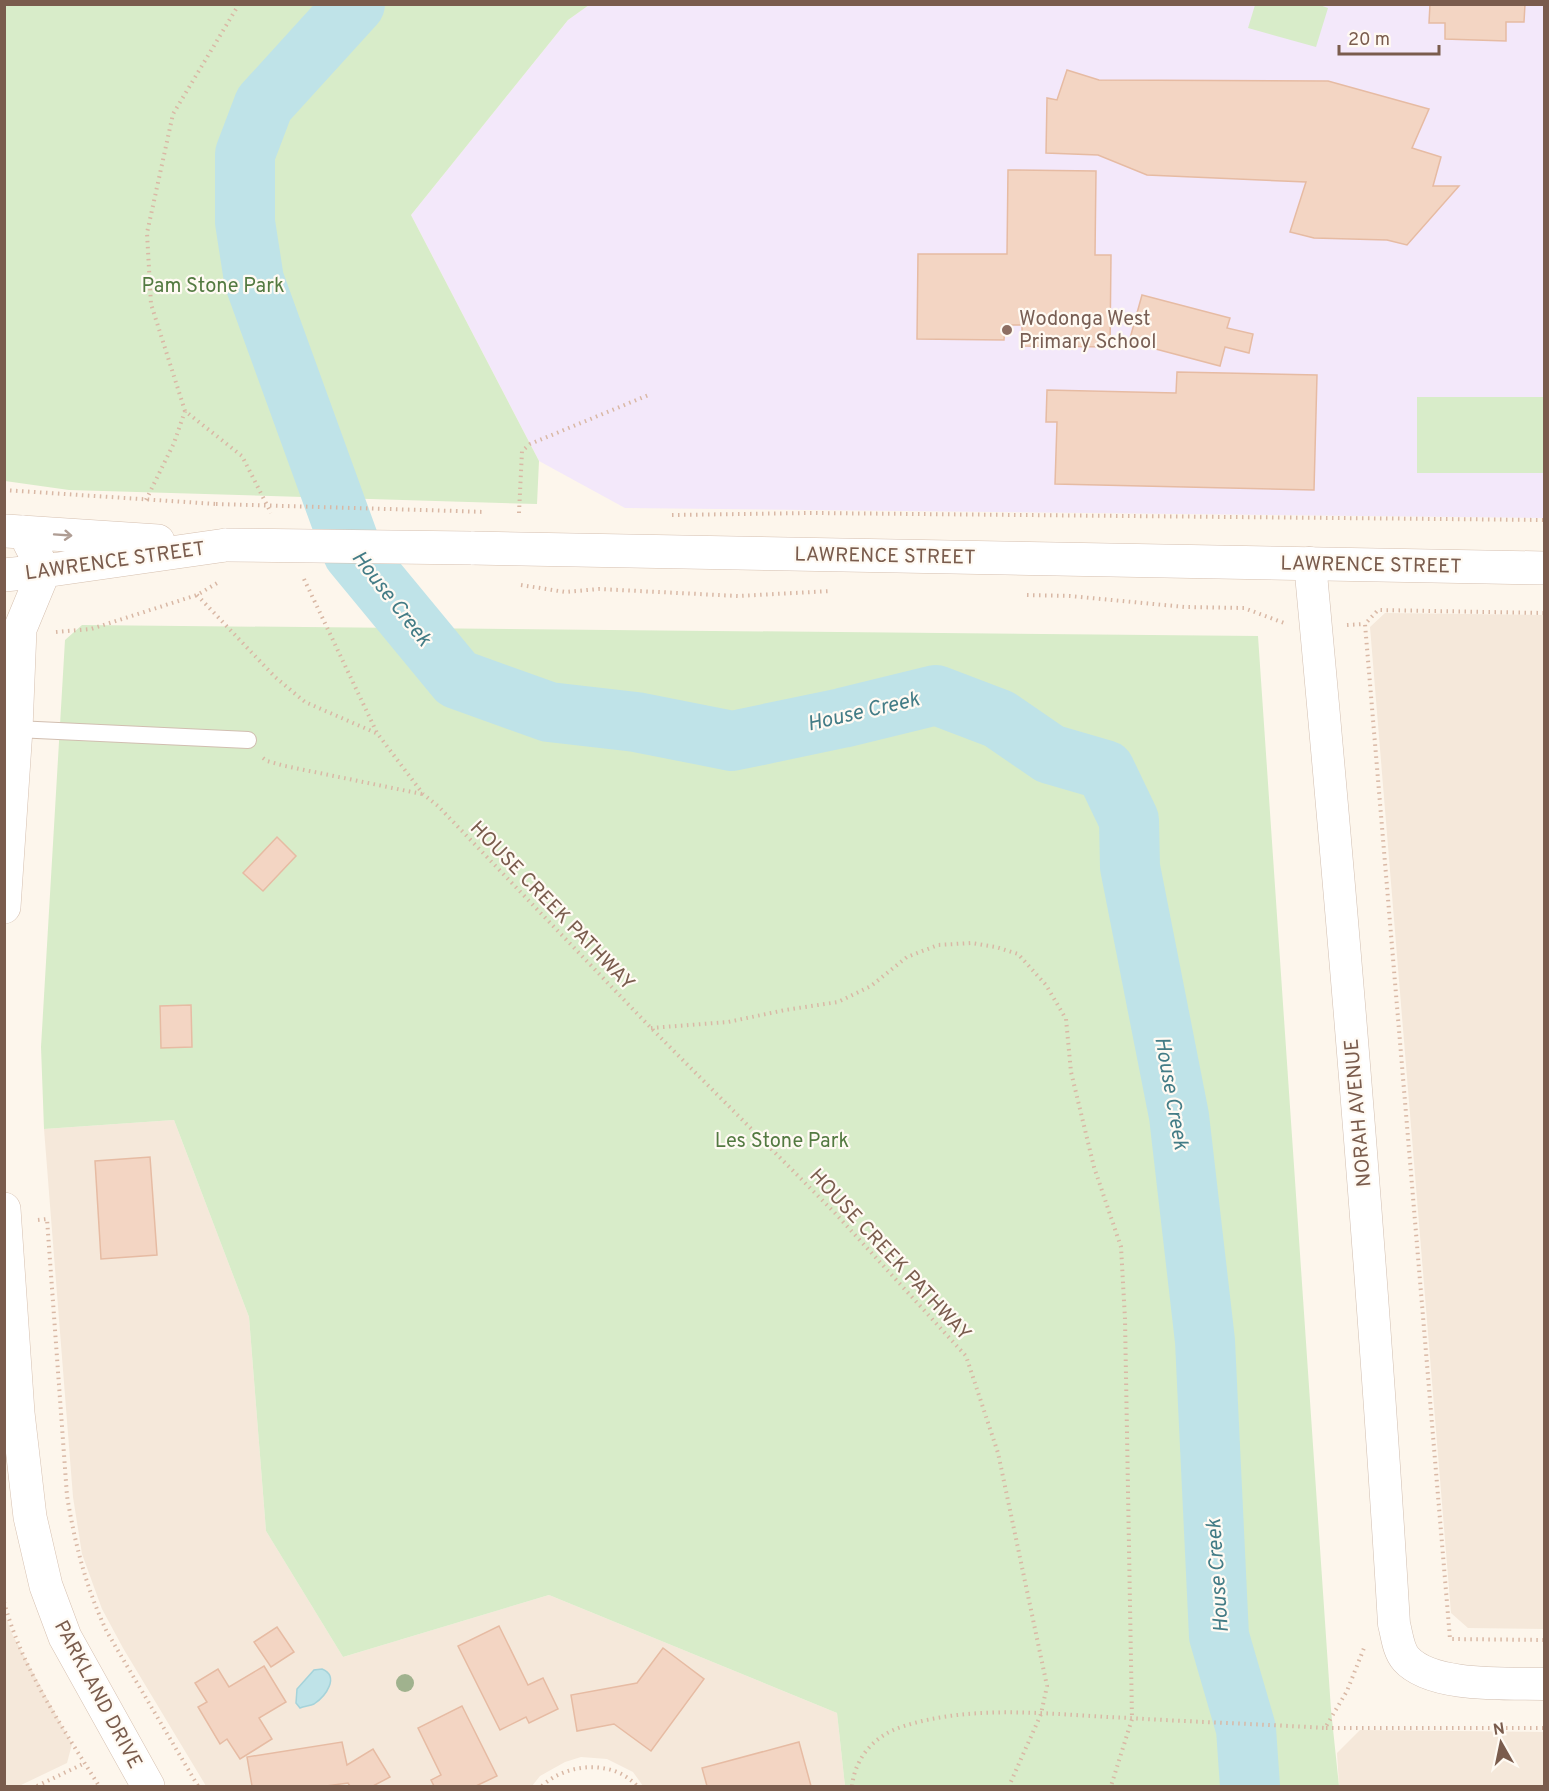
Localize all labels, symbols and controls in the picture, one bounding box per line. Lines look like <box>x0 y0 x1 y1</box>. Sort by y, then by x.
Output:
scale bar <box>1339 18 1440 56</box>
text: 20 m <box>1348 29 1390 52</box>
park label: Pam Stone Park <box>141 274 285 300</box>
place label: Wodonga West Primary School <box>1019 307 1156 356</box>
marker: Wodonga West Primary School <box>1000 323 1014 337</box>
one-way arrow <box>52 529 72 540</box>
street label: LAWRENCE STREET <box>24 536 207 587</box>
street label: LAWRENCE STREET <box>794 542 976 572</box>
water label: House Creek <box>345 546 437 653</box>
street label: LAWRENCE STREET <box>1280 551 1462 581</box>
water label: House Creek <box>805 686 922 738</box>
street label: HOUSE CREEK PATHWAY <box>464 816 640 997</box>
water label: House Creek <box>1147 1035 1194 1152</box>
street label: NORAH AVENUE <box>1340 1038 1378 1188</box>
park label: Les Stone Park <box>715 1129 849 1155</box>
street label: HOUSE CREEK PATHWAY <box>803 1164 976 1347</box>
water label: House Creek <box>1201 1518 1236 1634</box>
street label: PARKLAND DRIVE <box>47 1616 147 1774</box>
north arrow <box>1471 1713 1531 1773</box>
text: N <box>1492 1719 1506 1741</box>

